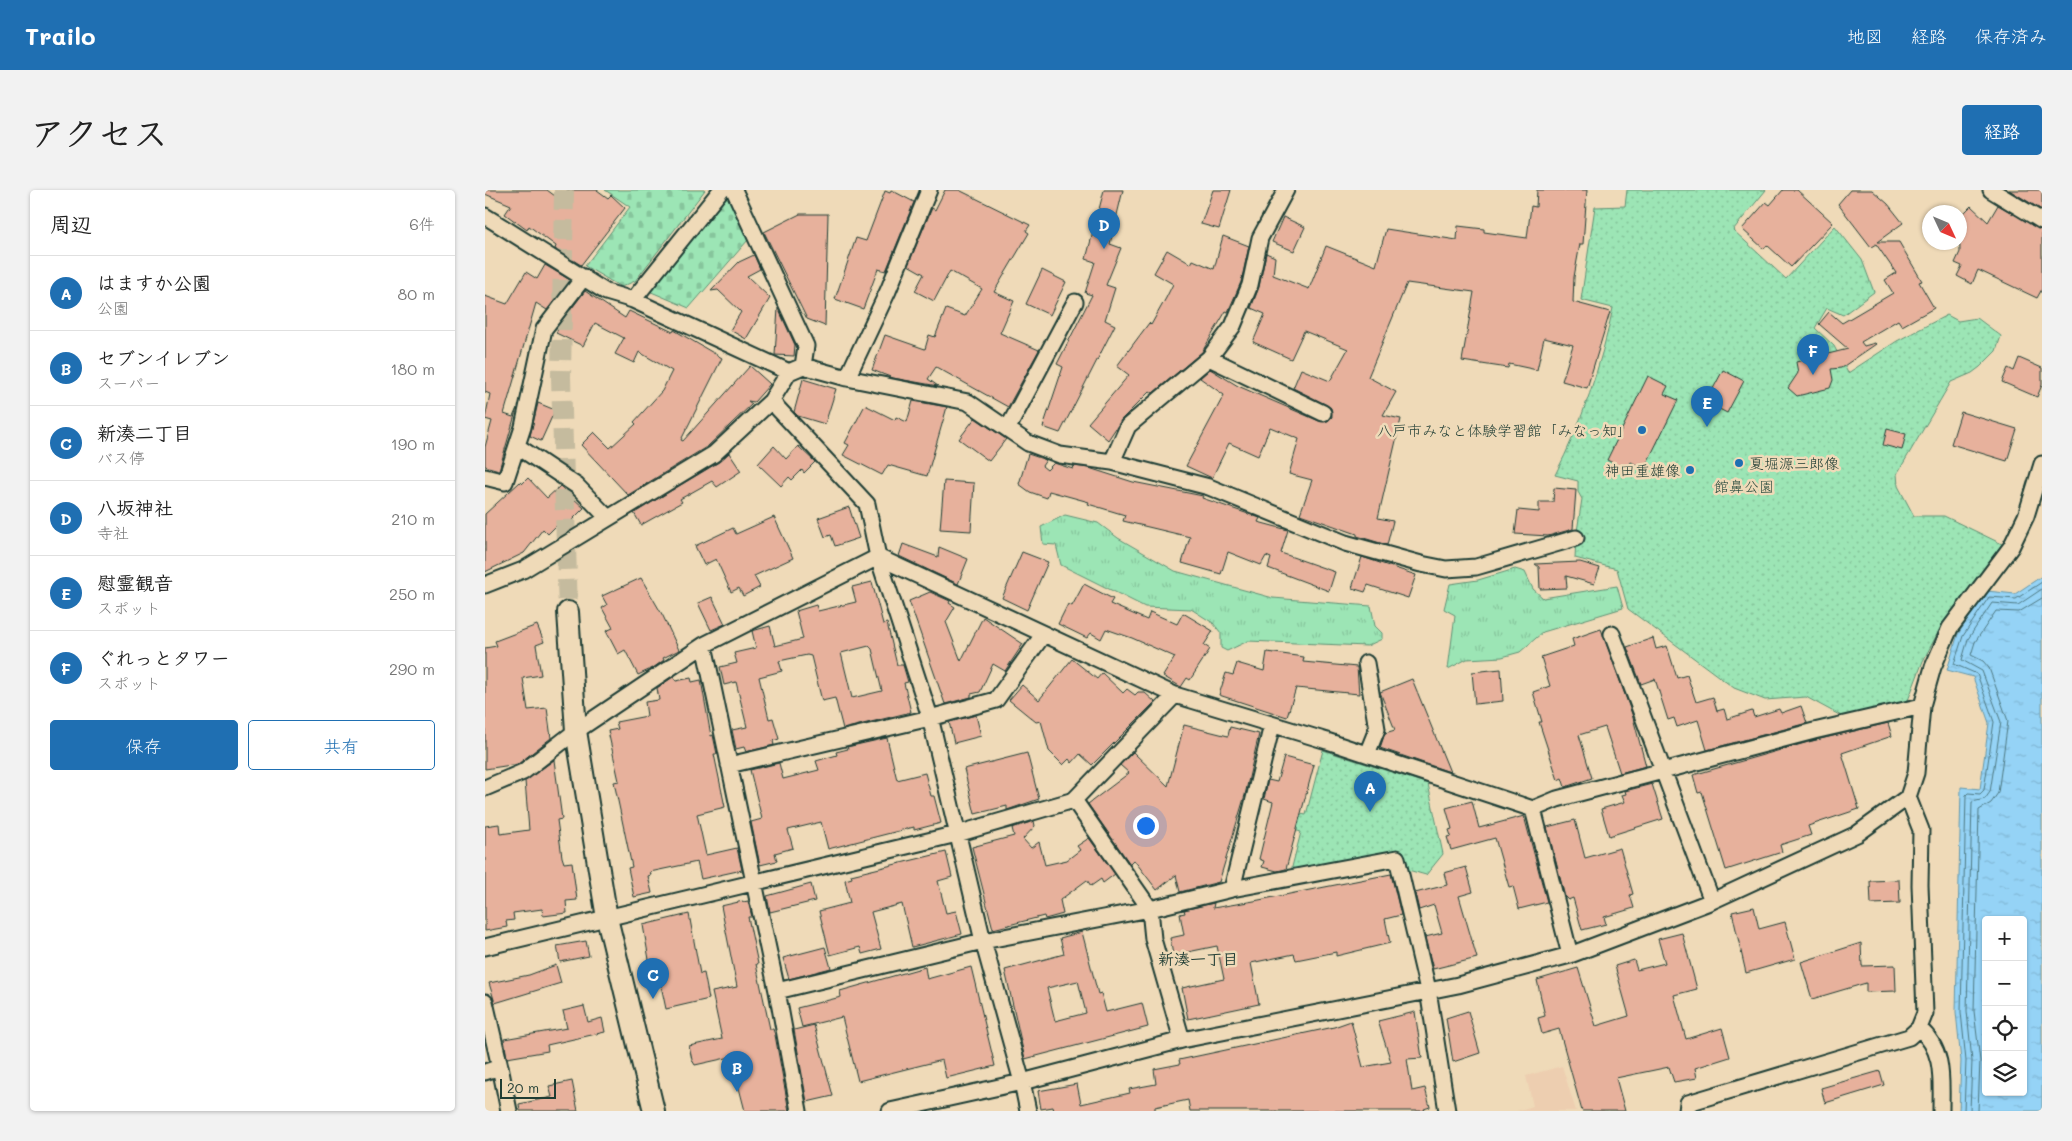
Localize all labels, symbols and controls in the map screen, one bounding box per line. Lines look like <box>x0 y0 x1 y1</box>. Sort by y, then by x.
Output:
text: Trailo <box>25 20 96 51</box>
text: 地図 <box>1847 24 1883 48</box>
text: 経路 <box>1911 24 1947 48</box>
text: 保存済み <box>1975 24 2047 48</box>
button: 経路 <box>1962 105 2042 155</box>
text: アクセス <box>30 109 168 155</box>
north arrow <box>1922 205 1967 250</box>
pin: D <box>1088 208 1120 249</box>
text: 周辺 <box>50 210 92 237</box>
text: 6件 <box>409 213 435 234</box>
text: はますか公園 <box>97 270 211 295</box>
text: A <box>60 283 72 304</box>
text: 80 m <box>398 283 435 304</box>
text: 公園 <box>97 297 129 318</box>
pin: F <box>1797 334 1829 375</box>
text: セブンイレブン <box>97 345 230 370</box>
text: B <box>61 358 71 379</box>
text: 180 m <box>390 358 435 379</box>
text: スーパー <box>97 372 160 393</box>
pin: E <box>1691 386 1723 427</box>
text: 新湊二丁目 <box>97 420 192 445</box>
place label: 八戸市みなと体験学習館「みなっ知」 <box>1377 420 1632 440</box>
marker: 八戸市みなと体験学習館「みなっ知」 <box>1636 424 1648 436</box>
text: C <box>60 433 72 454</box>
text: 190 m <box>391 433 435 454</box>
text: バス停 <box>97 447 145 468</box>
place label: 夏堀源三郎像 <box>1749 453 1839 473</box>
marker: 夏堀源三郎像 <box>1733 457 1745 469</box>
place label: 神田重雄像 <box>1605 460 1680 480</box>
marker: 神田重雄像 <box>1684 464 1696 476</box>
park label: 館鼻公園 <box>1714 476 1774 496</box>
text: 八坂神社 <box>97 495 173 520</box>
text: D <box>60 508 72 529</box>
text: 210 m <box>391 508 435 529</box>
text: 寺社 <box>97 522 129 543</box>
text: 慰霊観音 <box>97 570 173 595</box>
text: E <box>61 583 71 604</box>
text: 250 m <box>389 583 435 604</box>
text: スポット <box>97 597 161 618</box>
text: ぐれっとタワー <box>97 645 230 670</box>
text: F <box>61 658 71 679</box>
text: 290 m <box>389 658 435 679</box>
text: スポット <box>97 672 161 693</box>
button: 保存 <box>50 720 238 770</box>
button: 共有 <box>248 720 435 770</box>
pin: A <box>1354 771 1386 812</box>
your location <box>1133 813 1159 839</box>
map controls <box>1982 916 2027 1096</box>
button: + <box>1982 916 2027 961</box>
district label: 新湊一丁目 <box>1158 948 1238 969</box>
pin: C <box>637 958 669 999</box>
button: − <box>1982 961 2027 1006</box>
button: locate <box>1982 1006 2027 1051</box>
pin: B <box>721 1051 753 1092</box>
button: layers <box>1982 1051 2027 1096</box>
scale bar <box>500 1076 556 1099</box>
text: 20 m <box>507 1078 539 1097</box>

